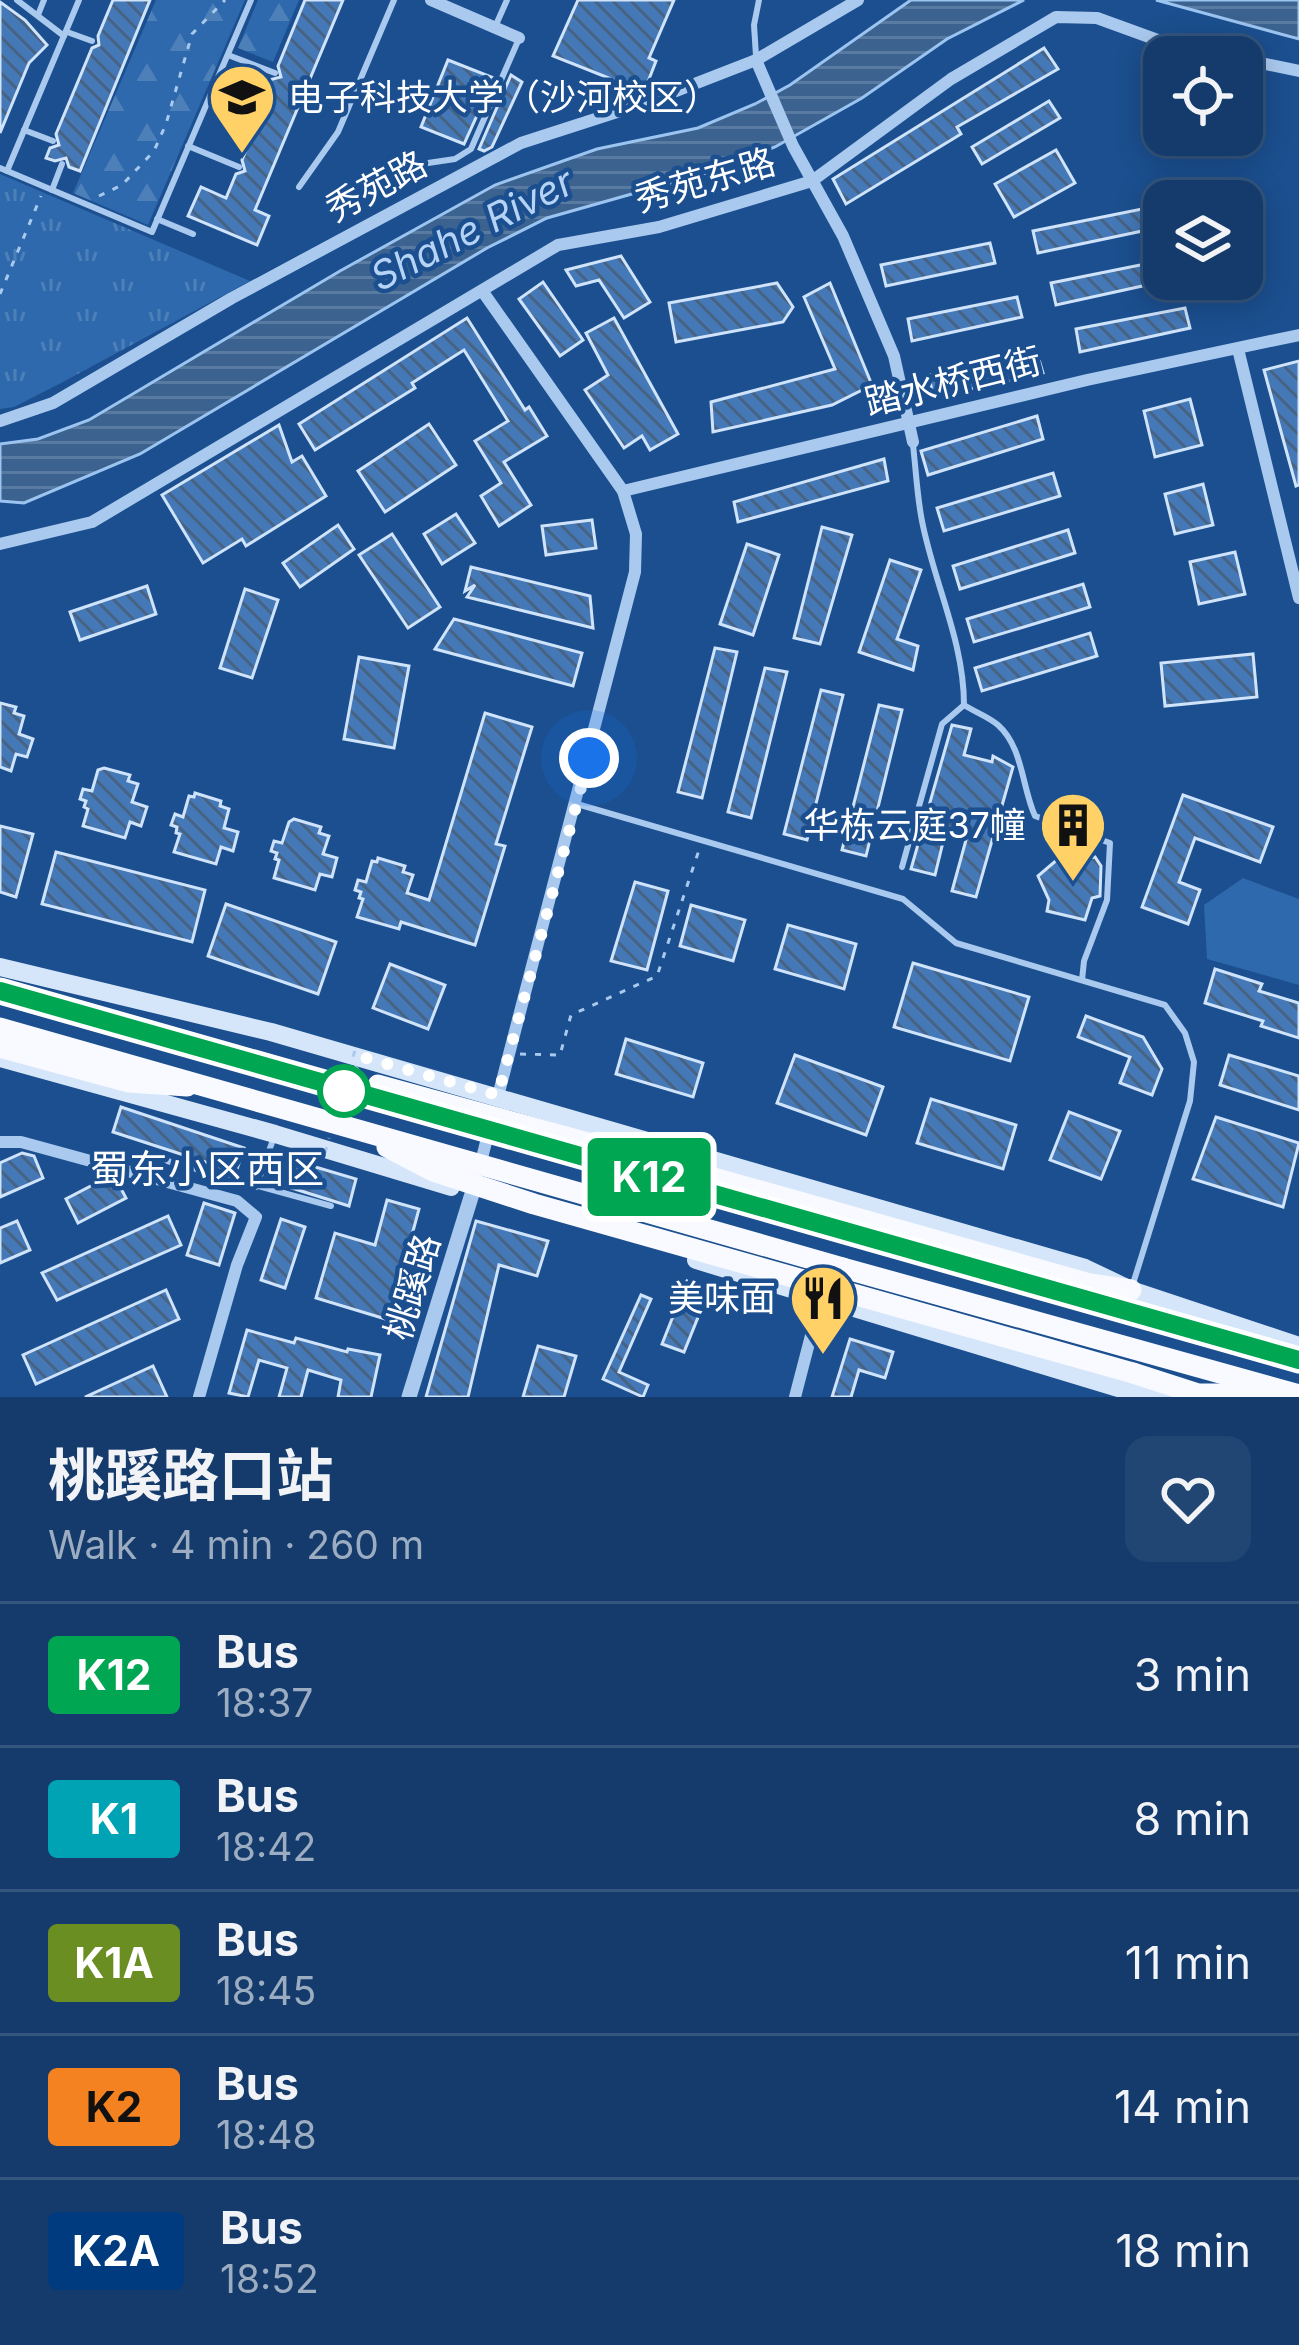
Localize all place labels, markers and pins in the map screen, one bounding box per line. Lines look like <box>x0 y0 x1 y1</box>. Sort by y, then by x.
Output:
school or university icon: 电子科技大学（沙河校区） <box>207 62 277 156</box>
place label: 电子科技大学（沙河校区） <box>288 75 720 119</box>
building icon: 华栋云庭37幢 <box>1038 790 1108 884</box>
place label: 华栋云庭37幢 <box>803 803 1026 847</box>
unlabelled marker <box>319 1066 369 1116</box>
restaurant icon: 美味面 <box>788 1263 858 1357</box>
place label: 美味面 <box>668 1276 776 1320</box>

